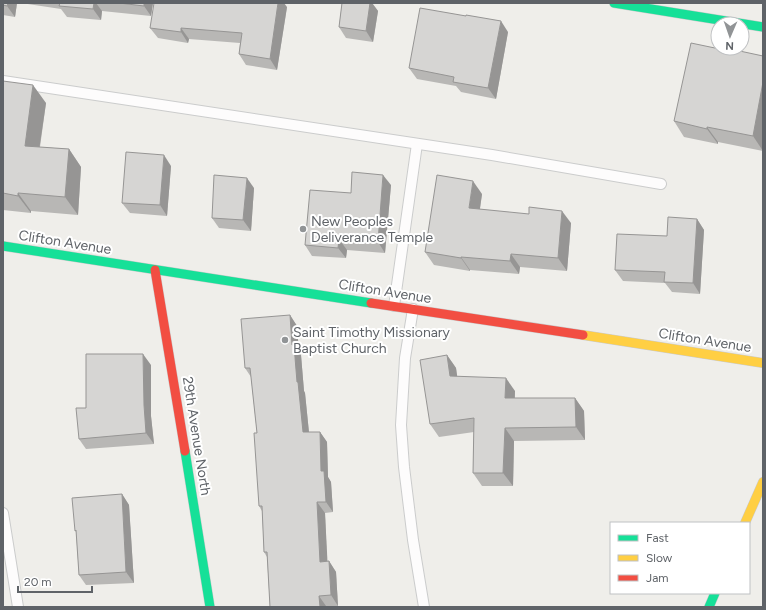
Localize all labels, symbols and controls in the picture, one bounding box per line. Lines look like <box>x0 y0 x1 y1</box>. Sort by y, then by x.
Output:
north arrow <box>710 16 750 56</box>
text: N <box>725 39 734 52</box>
place label: New Peoples Deliverance Temple <box>311 213 434 246</box>
marker: New Peoples Deliverance Temple <box>298 224 308 234</box>
street label: Clifton Avenue <box>17 227 113 258</box>
street label: Clifton Avenue <box>337 276 433 307</box>
place label: Saint Timothy Missionary Baptist Church <box>293 324 451 357</box>
street label: Clifton Avenue <box>657 325 753 356</box>
marker: Saint Timothy Missionary Baptist Church <box>280 335 290 345</box>
street label: 29th Avenue North <box>179 376 214 497</box>
legend <box>610 522 750 594</box>
text: Fast <box>646 531 669 545</box>
text: Slow <box>646 551 673 565</box>
scale bar <box>18 568 92 594</box>
text: Jam <box>646 571 669 585</box>
text: 20 m <box>24 575 52 589</box>

